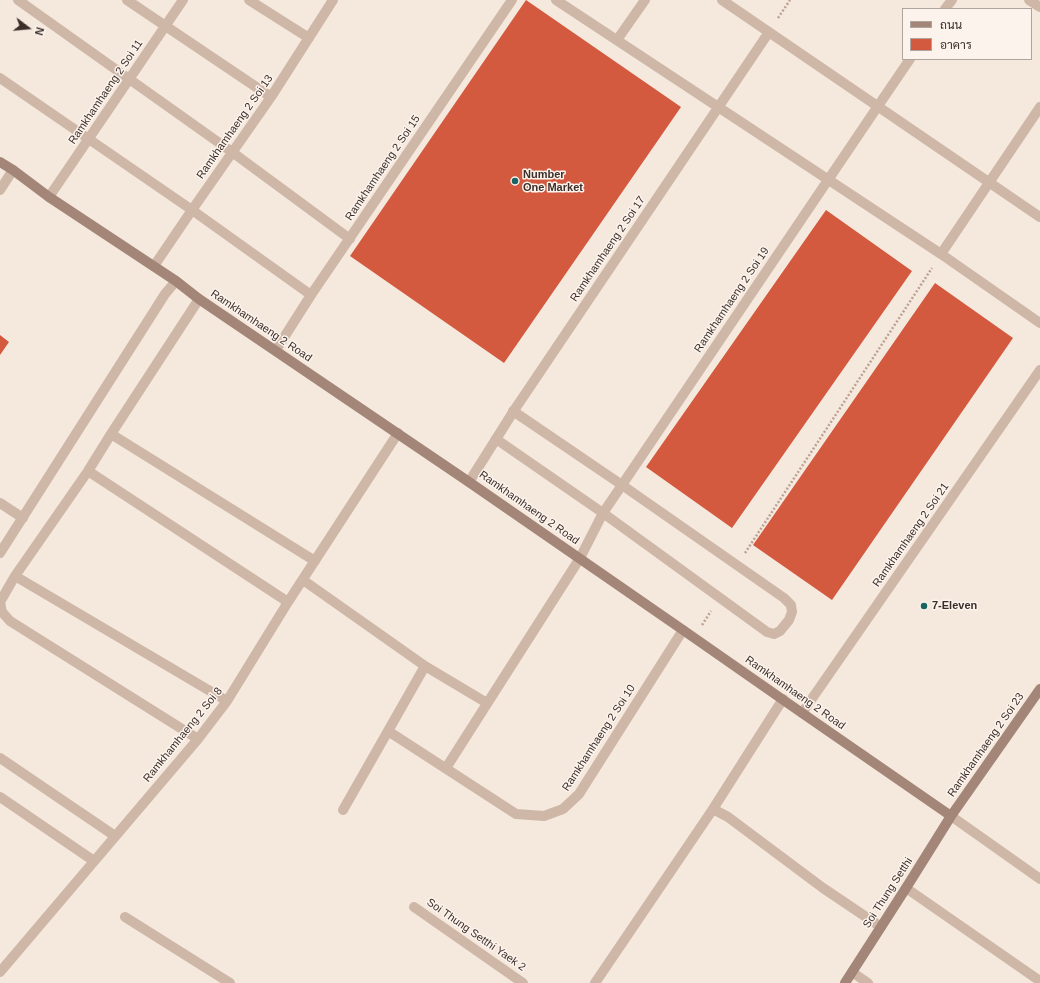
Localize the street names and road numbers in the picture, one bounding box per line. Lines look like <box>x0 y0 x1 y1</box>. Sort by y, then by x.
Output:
street label: Ramkhamhaeng 2 Soi 11 <box>66 37 146 147</box>
street label: Ramkhamhaeng 2 Soi 13 <box>194 72 276 182</box>
street label: Ramkhamhaeng 2 Soi 15 <box>343 113 423 223</box>
street label: Ramkhamhaeng 2 Soi 17 <box>568 194 648 304</box>
street label: Ramkhamhaeng 2 Soi 19 <box>692 245 772 355</box>
street label: Ramkhamhaeng 2 Road <box>208 287 314 365</box>
street label: Ramkhamhaeng 2 Road <box>476 468 582 548</box>
street label: Ramkhamhaeng 2 Soi 21 <box>870 480 952 590</box>
street label: Ramkhamhaeng 2 Road <box>742 653 848 733</box>
street label: Ramkhamhaeng 2 Soi 10 <box>560 682 638 794</box>
street label: Ramkhamhaeng 2 Soi 8 <box>141 685 225 785</box>
street label: Ramkhamhaeng 2 Soi 23 <box>945 690 1027 800</box>
street label: Soi Thung Setthi <box>860 855 916 931</box>
street label: Soi Thung Setthi Yaek 2 <box>424 896 528 974</box>

